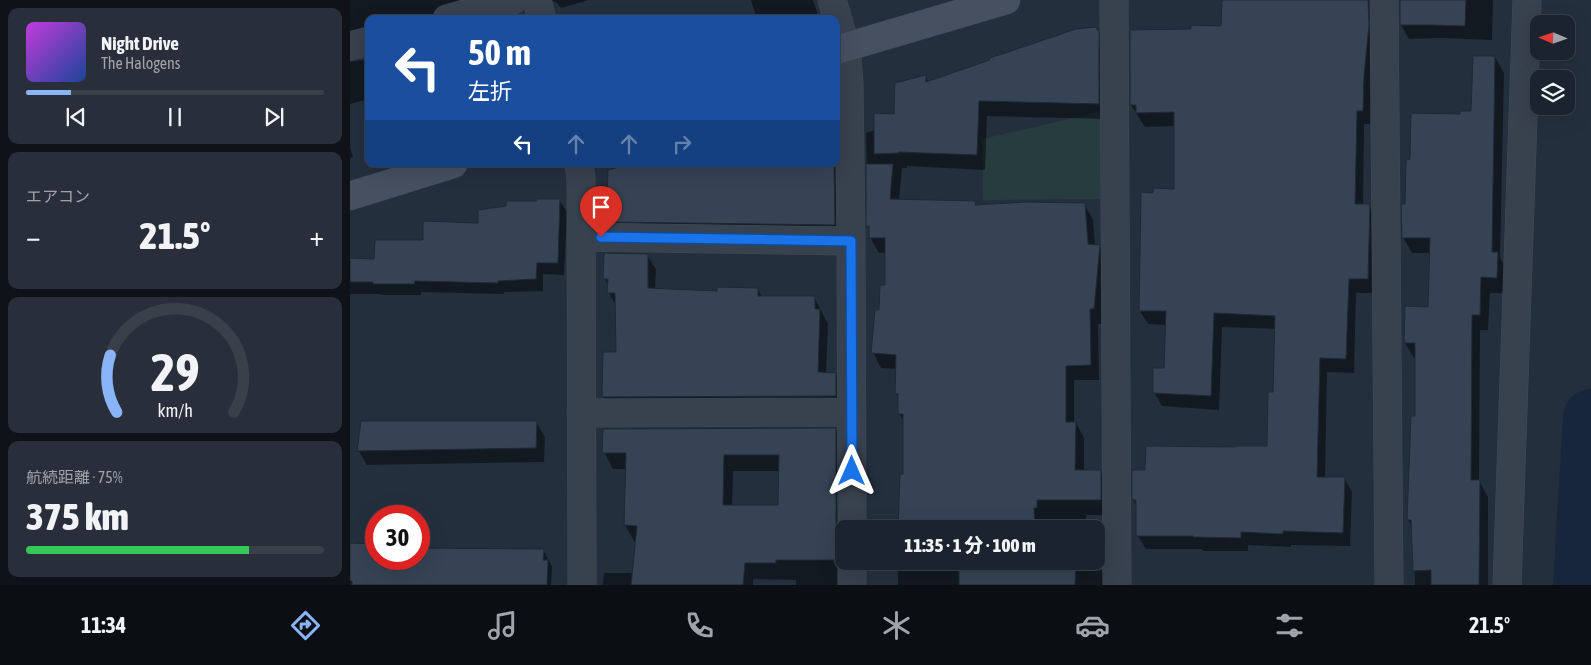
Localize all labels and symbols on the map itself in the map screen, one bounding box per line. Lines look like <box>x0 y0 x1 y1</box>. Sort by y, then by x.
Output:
north arrow <box>1530 15 1575 60</box>
pin <box>580 186 622 237</box>
position arrow <box>825 444 877 496</box>
speed limit sign: 30 <box>365 505 430 570</box>

